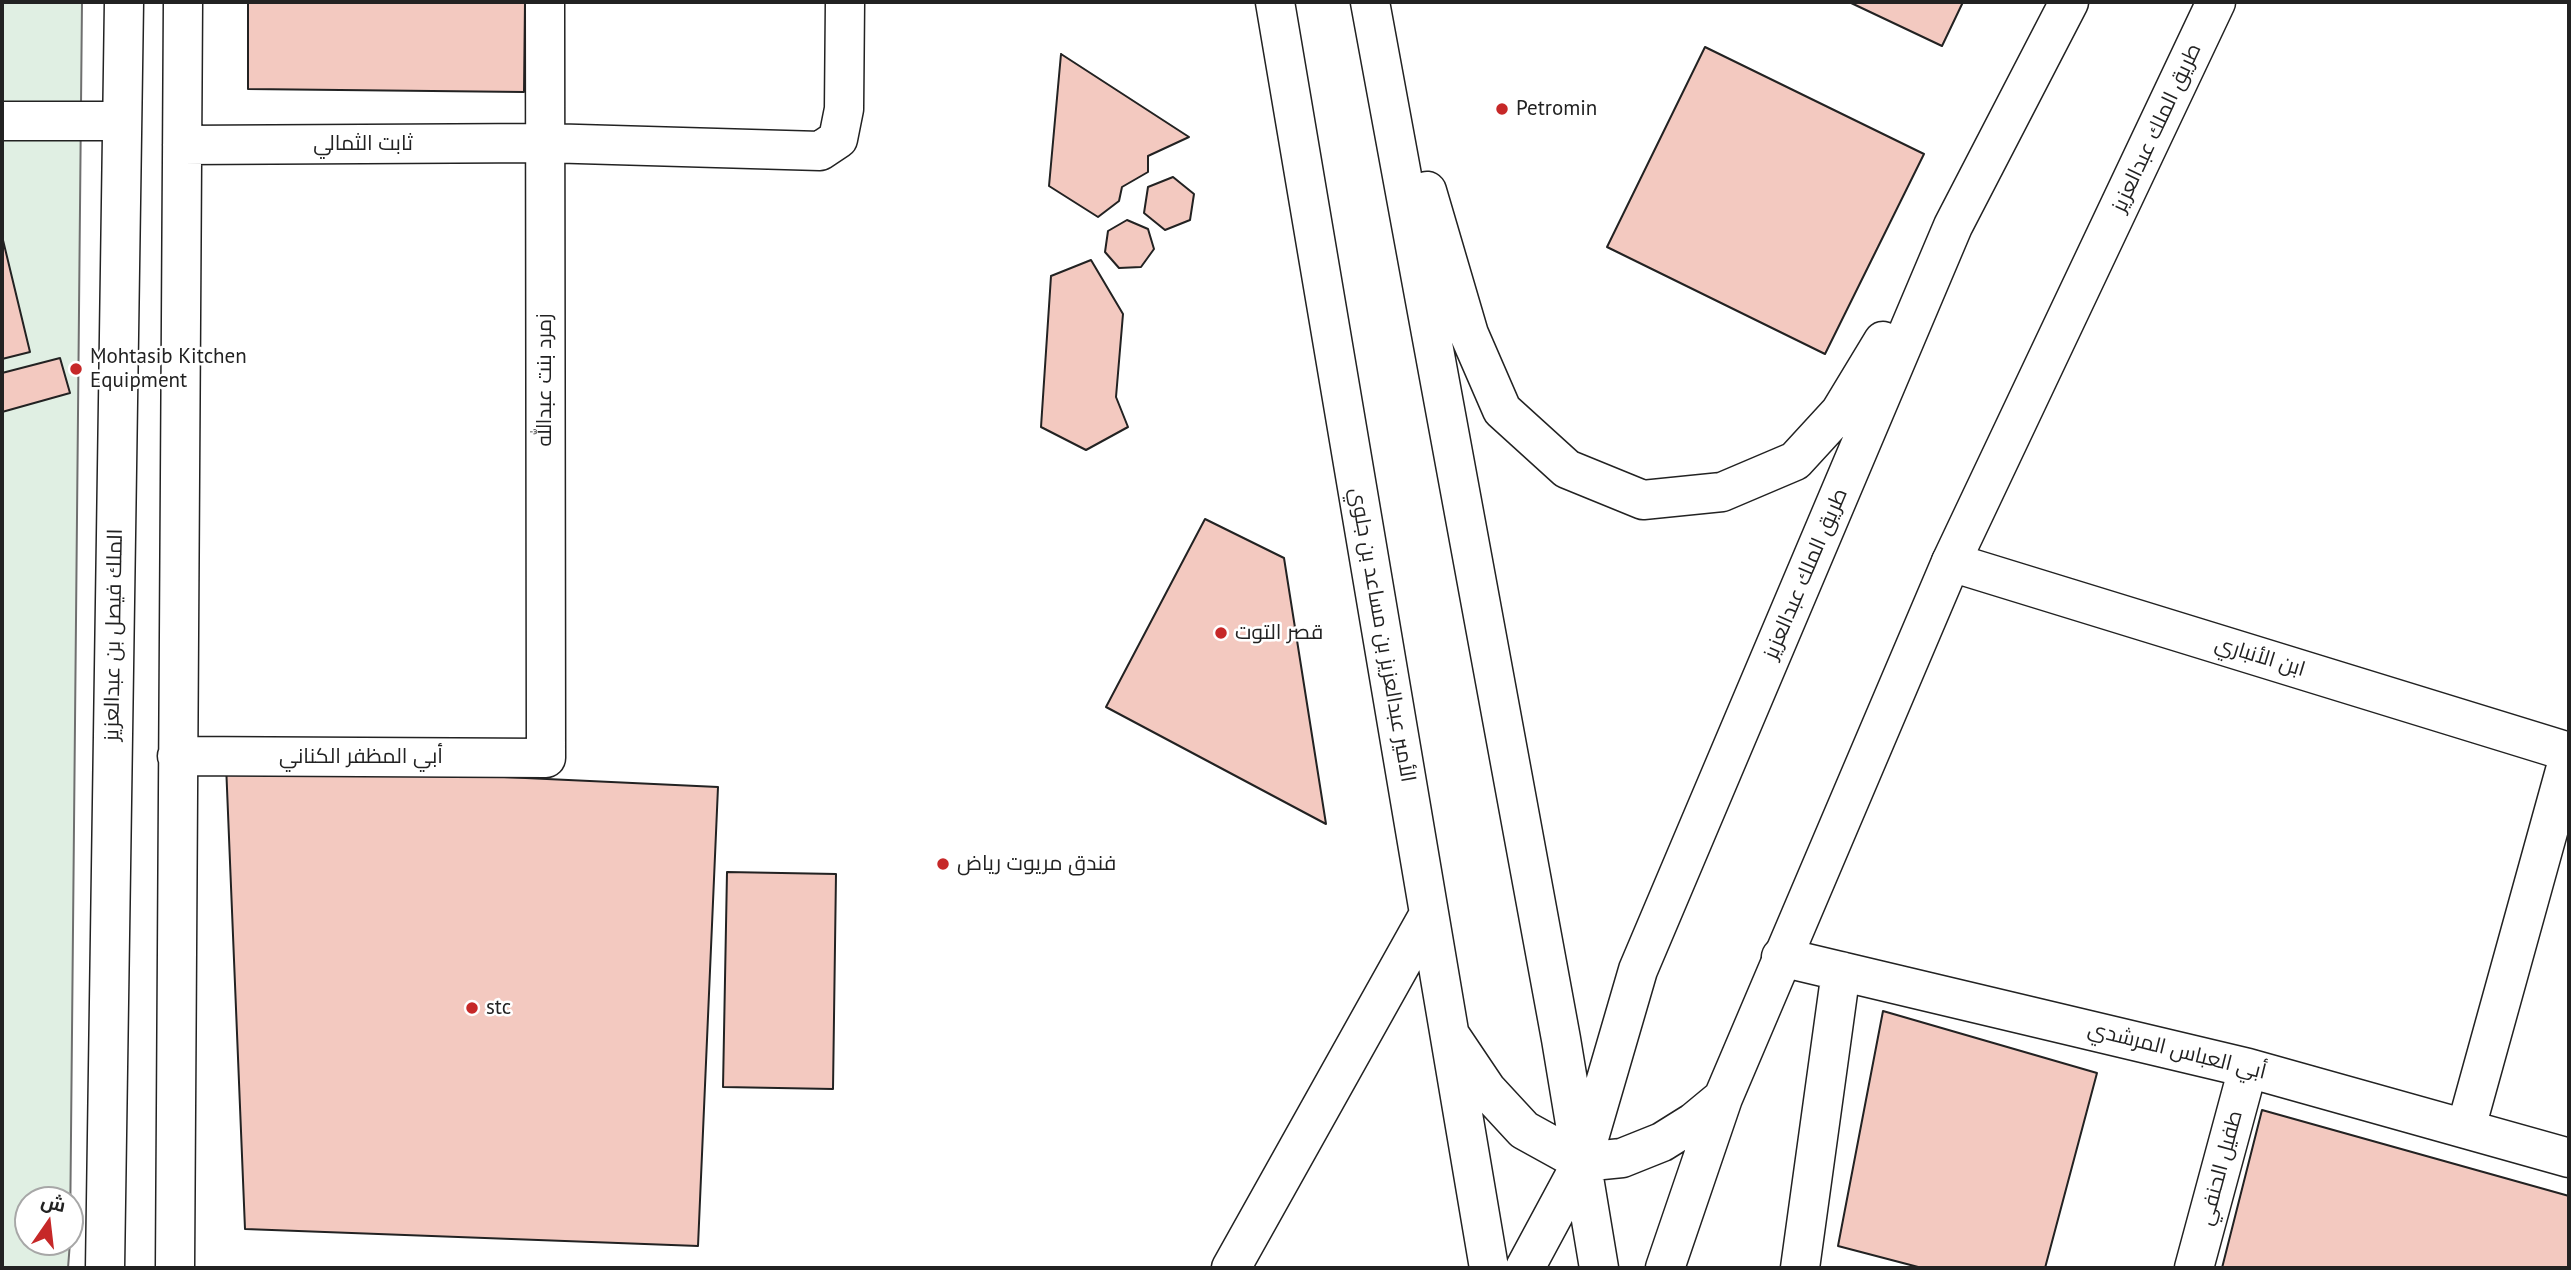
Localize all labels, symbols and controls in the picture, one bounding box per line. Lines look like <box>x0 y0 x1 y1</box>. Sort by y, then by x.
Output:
street label: طريق الملك عبدالعزيز <box>2107 40 2207 216</box>
place label: Petromin <box>1516 96 1597 122</box>
marker: Petromin <box>1494 101 1510 117</box>
street label: ثابت الثمالي <box>313 131 413 157</box>
street label: زمرد بنت عبدالله <box>532 313 558 447</box>
place label: Mohtasib Kitchen Equipment <box>90 344 247 394</box>
marker: Mohtasib Kitchen Equipment <box>68 361 84 377</box>
street label: طريق الملك عبدالعزيز <box>1759 485 1853 663</box>
street label: الأمير عبدالعزيز بن مساعد بن جلوي <box>1344 486 1420 784</box>
street label: الملك فيصل بن عبدالعزيز <box>100 529 128 741</box>
place label: قصر التوت <box>1235 620 1323 646</box>
marker: قصر التوت <box>1213 625 1229 641</box>
street label: ابن الأنباري <box>2212 631 2308 683</box>
street label: أبي المظفر الكناني <box>279 744 443 770</box>
place label: فندق مريوت رياض <box>957 851 1116 877</box>
marker: فندق مريوت رياض <box>935 856 951 872</box>
place label: stc <box>486 995 511 1021</box>
marker: stc <box>464 1000 480 1016</box>
street label: أبي العباس المرشدي <box>2085 1017 2269 1085</box>
street label: طفيل الحنفي <box>2194 1108 2248 1228</box>
north arrow <box>14 1186 84 1256</box>
text: ش <box>39 1188 68 1217</box>

